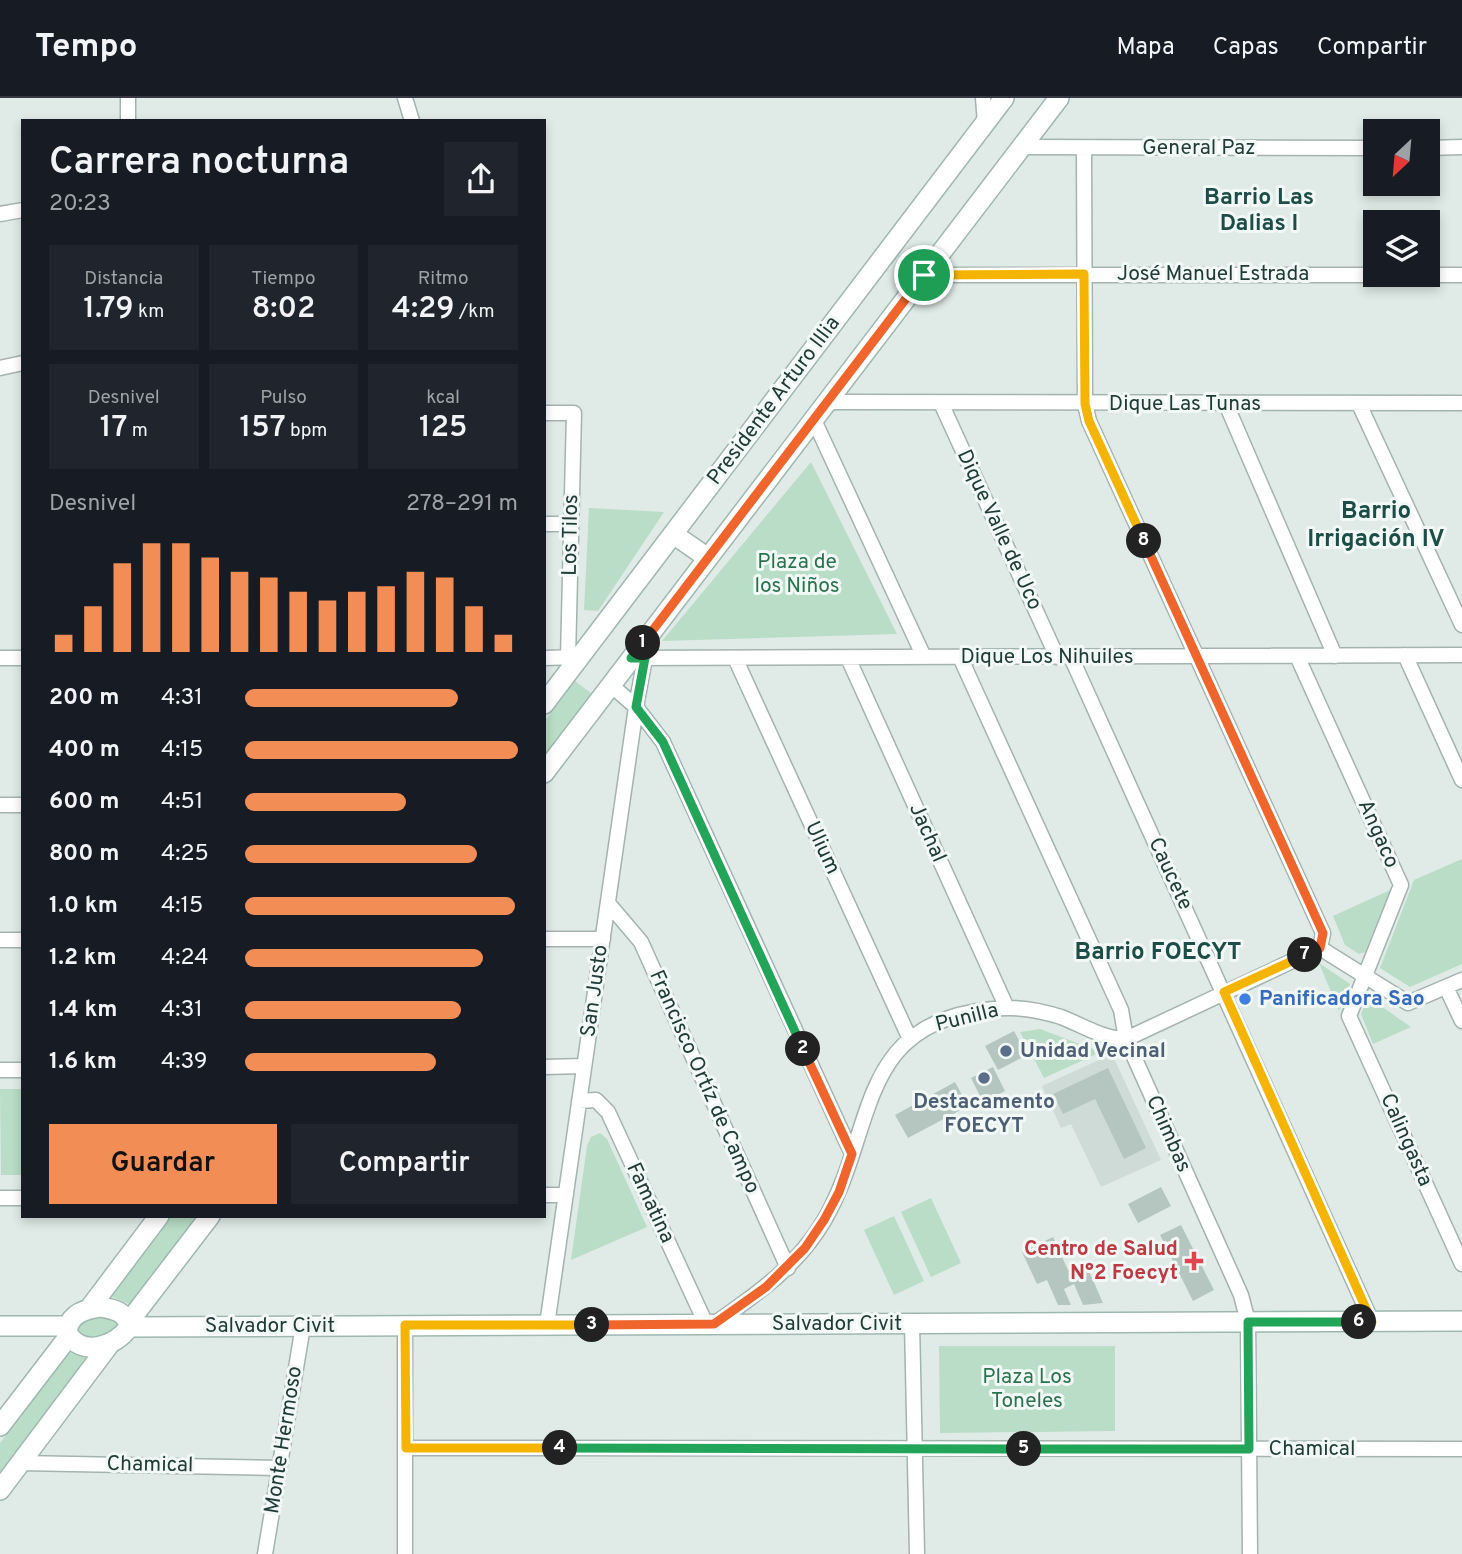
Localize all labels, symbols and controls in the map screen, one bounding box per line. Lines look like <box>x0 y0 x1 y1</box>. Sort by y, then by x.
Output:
text: Tempo <box>35 27 138 69</box>
text: Mapa <box>1117 33 1175 63</box>
text: Capas <box>1213 33 1279 63</box>
text: Compartir <box>1317 33 1427 63</box>
north arrow <box>1363 119 1440 196</box>
map controls <box>1363 119 1440 287</box>
street label: General Paz <box>1142 135 1256 162</box>
text: Carrera nocturna <box>49 139 349 188</box>
button: share <box>444 142 518 216</box>
district label: Barrio Las Dalias I <box>1204 184 1314 239</box>
text: 20:23 <box>49 190 111 219</box>
button: layers <box>1363 210 1440 287</box>
pin <box>894 245 954 305</box>
icon: arrive <box>905 256 943 294</box>
street label: José Manuel Estrada <box>1117 261 1309 288</box>
text: Distancia <box>84 267 163 291</box>
text: Tiempo <box>251 267 316 291</box>
text: Ritmo <box>418 267 469 291</box>
text: 1.79 <box>83 291 134 328</box>
text: 8:02 <box>252 291 315 328</box>
text: 4:29 <box>392 291 455 328</box>
text: km <box>134 300 164 324</box>
text: /km <box>455 300 495 324</box>
street label: Presidente Arturo Illia <box>702 311 846 491</box>
text: Desnivel <box>88 386 160 410</box>
text: Pulso <box>260 386 307 410</box>
text: kcal <box>426 386 460 410</box>
street label: Dique Las Tunas <box>1109 391 1261 418</box>
text: 17 <box>100 410 127 447</box>
text: 157 <box>240 410 286 447</box>
text: 125 <box>419 410 467 447</box>
text: m <box>127 419 148 443</box>
text: bpm <box>286 419 327 443</box>
street label: Dique Valle de Uco <box>950 445 1048 615</box>
text: Desnivel <box>49 490 136 519</box>
text: 278–291 m <box>406 490 518 519</box>
street label: Los Tilos <box>557 494 585 576</box>
district label: Barrio Irrigación IV <box>1307 497 1445 555</box>
pin: 8 <box>1126 524 1162 558</box>
text: 8 <box>1138 528 1149 552</box>
park label: Plaza de los Niños <box>754 549 840 600</box>
pin: 1 <box>626 626 660 660</box>
text: 1 <box>639 630 646 654</box>
street label: Dique Los Nihuiles <box>960 644 1134 671</box>
text: 200 m <box>49 684 119 713</box>
text: 4:31 <box>161 684 203 713</box>
text: 400 m <box>49 736 120 765</box>
text: 4:15 <box>161 736 203 765</box>
text: 600 m <box>49 788 119 817</box>
text: 4:51 <box>161 788 203 817</box>
street label: Angaco <box>1351 796 1405 872</box>
street label: Jachal <box>902 799 952 867</box>
street label: Ulium <box>798 817 846 879</box>
street label: Caucete <box>1141 833 1199 915</box>
text: 800 m <box>49 840 119 869</box>
text: 4:25 <box>161 840 209 869</box>
text: 1.0 km <box>49 892 118 921</box>
text: 4:15 <box>161 892 203 921</box>
district label: Barrio FOECYT <box>1074 938 1242 968</box>
pin: 7 <box>1288 938 1322 972</box>
text: 7 <box>1299 942 1310 966</box>
street label: San Justo <box>575 943 615 1039</box>
text: 1.2 km <box>49 944 117 973</box>
text: 4:24 <box>161 944 209 973</box>
street label: Francisco Ortíz de Campo <box>642 966 766 1198</box>
place label: Panificadora Sao <box>1259 986 1425 1013</box>
marker: Panificadora Sao <box>1237 991 1253 1007</box>
text: 1.4 km <box>49 996 117 1025</box>
text: 4:31 <box>161 996 203 1025</box>
street label: Punilla <box>933 997 1001 1039</box>
pin: 2 <box>786 1032 820 1066</box>
text: 2 <box>797 1036 808 1060</box>
place label: Unidad Vecinal <box>1020 1038 1166 1065</box>
marker: Unidad Vecinal <box>998 1043 1014 1059</box>
text: 1.6 km <box>49 1048 117 1077</box>
text: 4:39 <box>161 1048 208 1077</box>
marker: Destacamento FOECYT <box>976 1070 992 1086</box>
place label: Destacamento FOECYT <box>913 1089 1055 1140</box>
street label: Calingasta <box>1374 1089 1438 1191</box>
street label: Chimbas <box>1139 1091 1197 1177</box>
button: Guardar <box>49 1124 277 1204</box>
button: Compartir <box>291 1124 518 1204</box>
street label: Famatina <box>620 1158 680 1248</box>
place label: Centro de Salud N°2 Foecyt <box>1024 1236 1178 1287</box>
marker: Centro de Salud N°2 Foecyt <box>1184 1251 1204 1271</box>
pin: 6 <box>1342 1304 1376 1340</box>
pin: 3 <box>574 1308 610 1342</box>
text: 6 <box>1353 1309 1364 1333</box>
street label: Salvador Civit <box>772 1311 902 1338</box>
text: 3 <box>586 1312 597 1336</box>
street label: Salvador Civit <box>205 1313 335 1340</box>
street label: Monte Hermoso <box>259 1364 309 1516</box>
park label: Plaza Los Toneles <box>982 1364 1072 1415</box>
pin: 4 <box>542 1430 578 1466</box>
pin: 5 <box>1006 1432 1042 1466</box>
text: 4 <box>553 1435 566 1459</box>
text: 5 <box>1018 1436 1029 1460</box>
street label: Chamical <box>1269 1436 1355 1463</box>
street label: Chamical <box>106 1451 194 1479</box>

